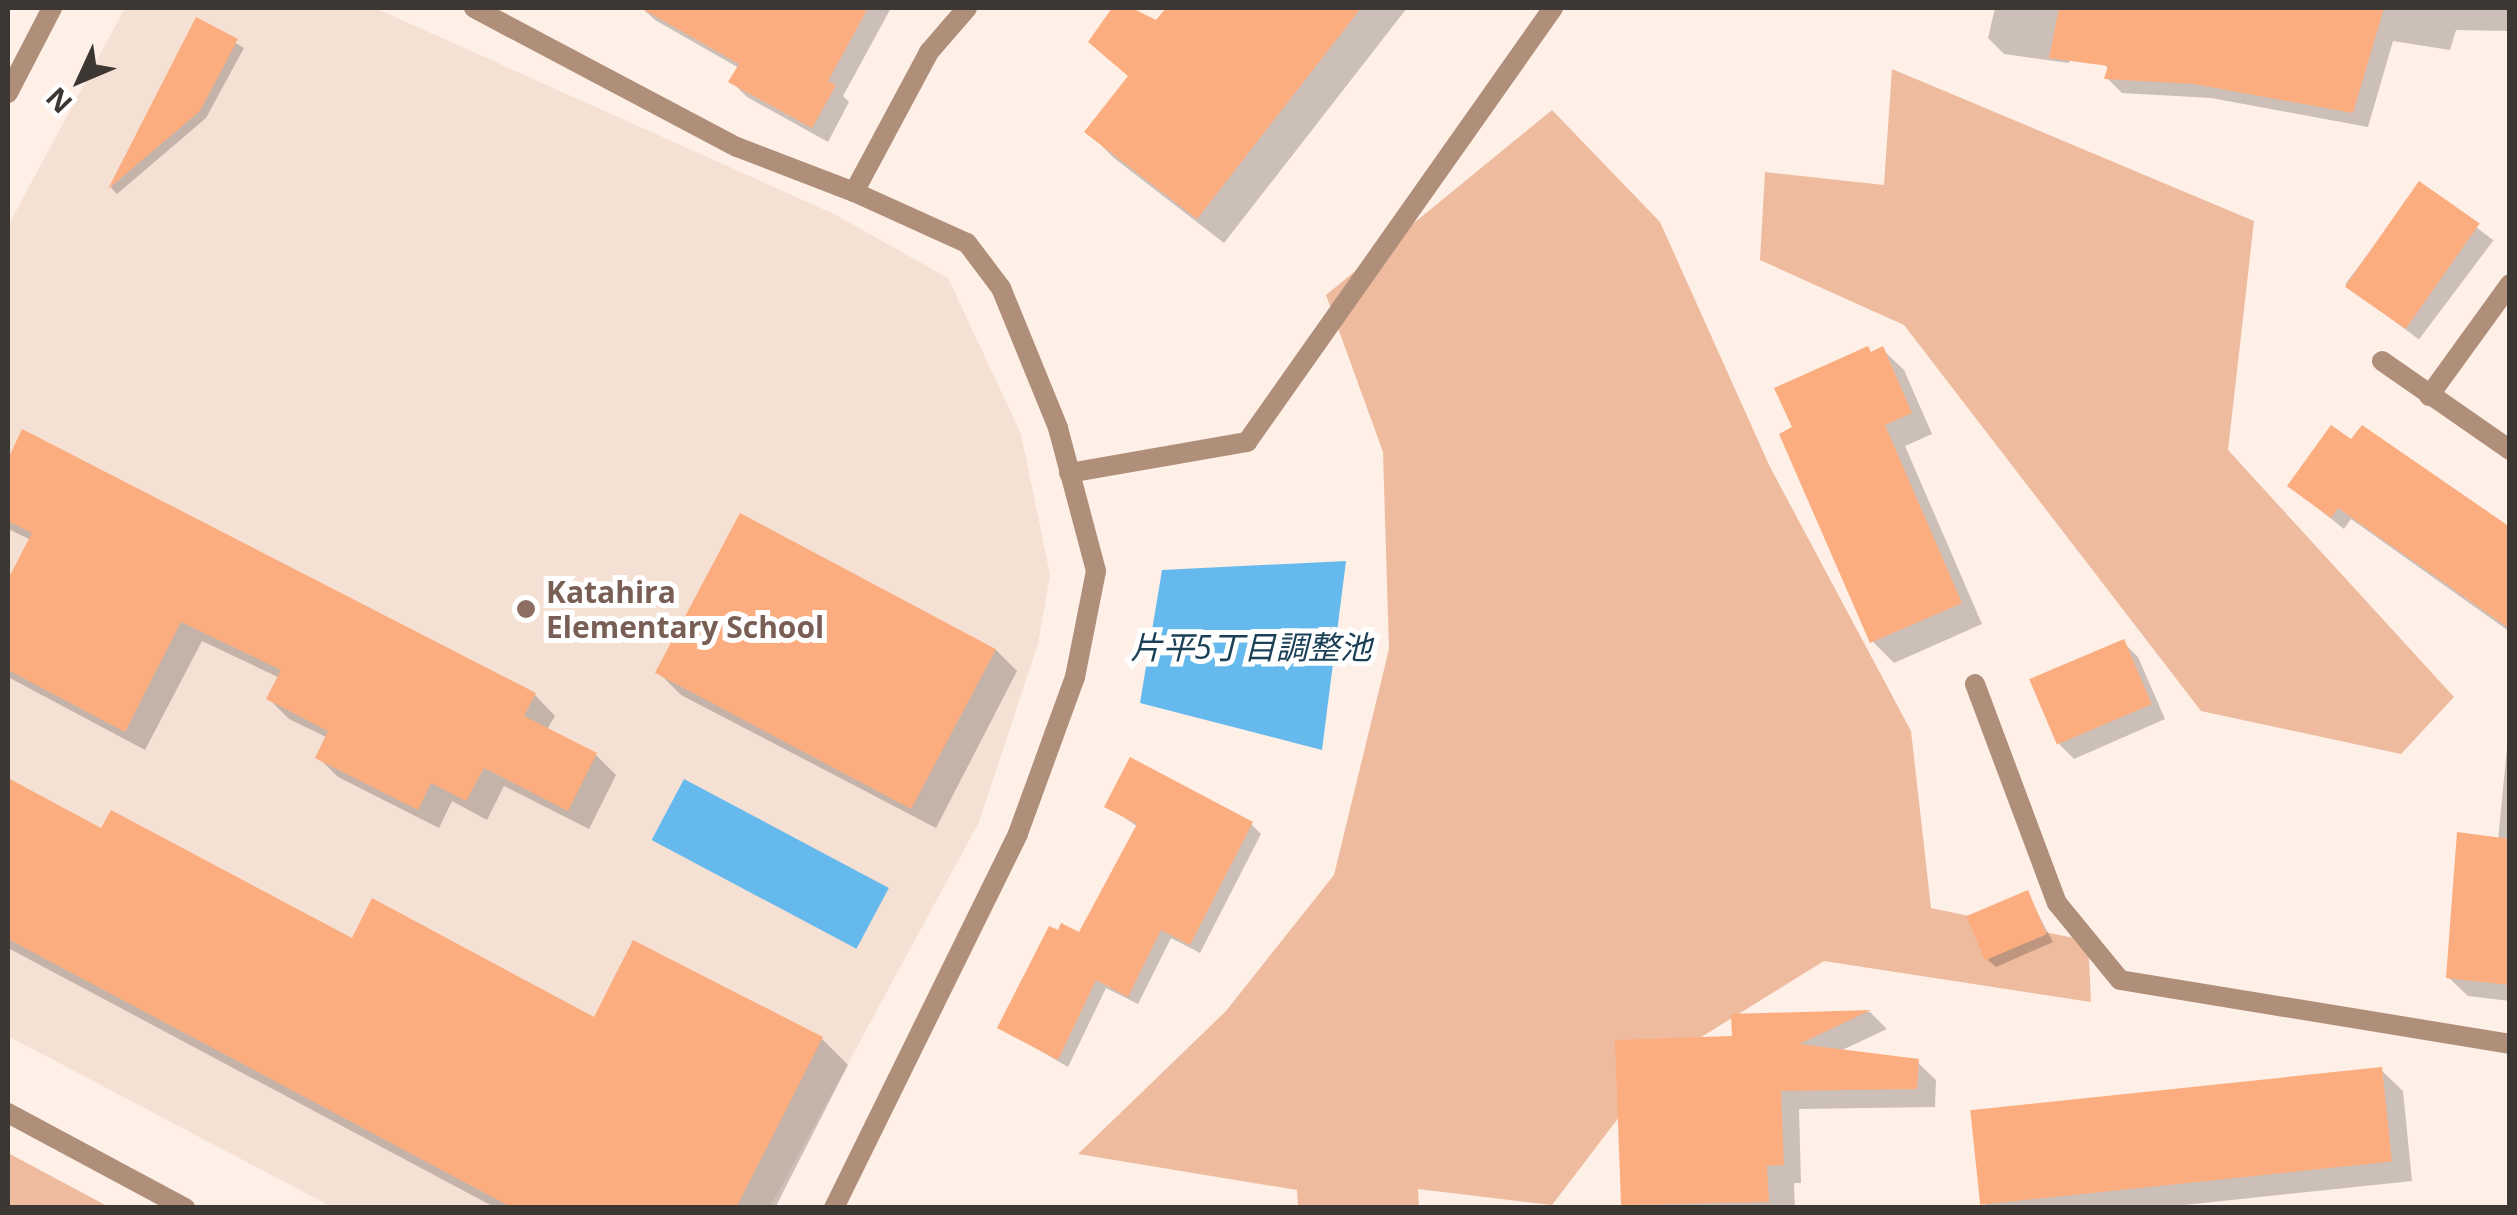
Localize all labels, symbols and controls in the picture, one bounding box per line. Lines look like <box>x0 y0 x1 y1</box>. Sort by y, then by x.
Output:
north arrow <box>30 30 130 130</box>
text: N <box>37 79 80 122</box>
place label: Katahira Elementary School <box>546 574 824 644</box>
marker: Katahira Elementary School <box>515 598 537 620</box>
water label: 片平5丁目調整池 <box>1130 628 1372 666</box>

